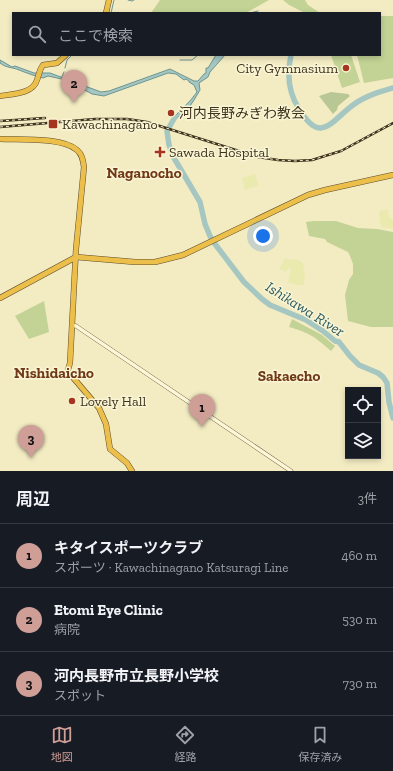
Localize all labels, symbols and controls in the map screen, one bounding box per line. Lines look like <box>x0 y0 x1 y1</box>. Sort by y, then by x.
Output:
search box <box>12 12 381 56</box>
icon: search <box>26 23 48 45</box>
text: ここで検索 <box>58 27 133 45</box>
place label: City Gymnasium <box>236 60 338 77</box>
marker: City Gymnasium <box>341 63 351 73</box>
pin: 2 <box>61 70 87 103</box>
place label: 河内長野みぎわ教会 <box>179 105 305 122</box>
marker: 河内長野みぎわ教会 <box>166 108 176 118</box>
place label: Kawachinagano <box>62 116 158 133</box>
marker: Kawachinagano <box>47 118 59 130</box>
place label: Sawada Hospital <box>169 144 269 161</box>
marker: Sawada Hospital <box>154 146 166 158</box>
district label: Naganocho <box>106 164 182 182</box>
your location <box>253 226 273 246</box>
water label: Ishikawa River <box>262 278 348 341</box>
district label: Nishidaicho <box>14 364 94 382</box>
district label: Sakaecho <box>258 367 321 385</box>
map controls <box>345 387 381 459</box>
button: locate <box>345 387 381 423</box>
place label: Lovely Hall <box>80 393 147 410</box>
pin: 1 <box>189 394 215 427</box>
marker: Lovely Hall <box>67 396 77 406</box>
button: layers <box>345 423 381 459</box>
pin: 3 <box>18 425 44 458</box>
text: 周辺 <box>16 489 50 509</box>
text: 3件 <box>358 491 377 506</box>
text: キタイスポーツクラブ <box>54 539 203 557</box>
text: 1 <box>26 548 32 563</box>
text: 460 m <box>341 548 377 563</box>
text: スポーツ · Kawachinagano Katsuragi Line <box>54 560 288 575</box>
text: Etomi Eye Clinic <box>54 601 163 619</box>
text: 2 <box>26 612 32 627</box>
text: 530 m <box>342 612 377 627</box>
text: 病院 <box>54 622 80 637</box>
text: 河内長野市立長野小学校 <box>54 667 219 685</box>
text: 3 <box>26 676 32 691</box>
text: 730 m <box>343 676 377 691</box>
text: スポット <box>54 688 106 703</box>
tab: 地図 <box>51 724 73 764</box>
tab: 経路 <box>174 724 196 764</box>
tab: 保存済み <box>298 724 342 764</box>

